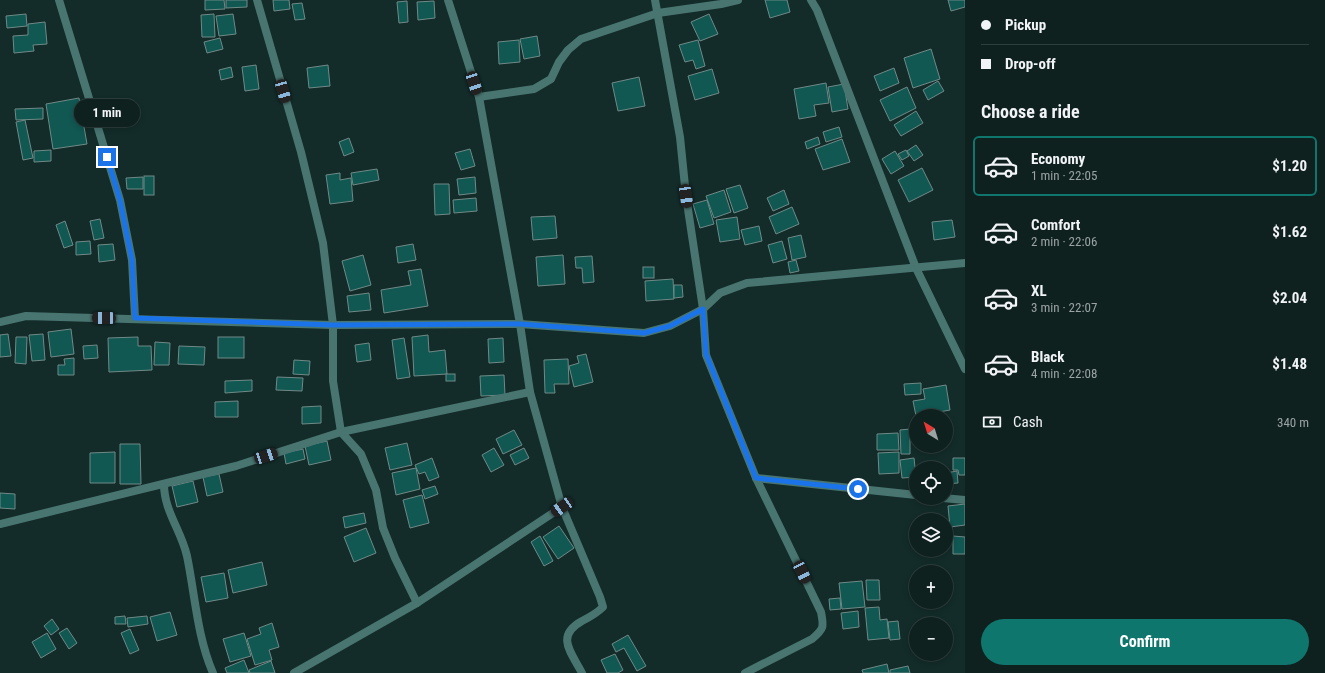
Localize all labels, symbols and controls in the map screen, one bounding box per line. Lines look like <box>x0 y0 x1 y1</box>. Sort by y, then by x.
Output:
text: Pickup <box>1005 16 1046 34</box>
text: Drop-off <box>1005 55 1056 73</box>
car <box>465 70 483 96</box>
car <box>274 78 292 104</box>
callout: 1 min <box>74 99 140 127</box>
text: Choose a ride <box>981 101 1080 122</box>
text: 1 min <box>93 105 121 120</box>
route end <box>98 148 116 166</box>
icon: car <box>983 148 1019 184</box>
text: Economy <box>1031 150 1085 168</box>
text: $1.20 <box>1272 157 1307 175</box>
text: 1 min · 22:05 <box>1031 168 1097 183</box>
car <box>678 183 694 209</box>
icon: car <box>983 214 1019 250</box>
text: Comfort <box>1031 216 1080 234</box>
text: $1.62 <box>1272 223 1307 241</box>
text: 2 min · 22:06 <box>1031 234 1097 249</box>
icon: car <box>983 280 1019 316</box>
text: XL <box>1031 282 1047 300</box>
text: $2.04 <box>1272 289 1307 307</box>
text: 3 min · 22:07 <box>1031 300 1097 315</box>
car <box>92 312 116 324</box>
icon: car <box>983 346 1019 382</box>
text: Black <box>1031 348 1064 366</box>
text: $1.48 <box>1272 355 1307 373</box>
text: 4 min · 22:08 <box>1031 366 1097 381</box>
north arrow <box>909 409 953 453</box>
map controls <box>909 409 953 661</box>
icon: cash <box>981 411 1003 433</box>
text: Cash <box>1013 413 1043 431</box>
text: 340 m <box>1277 415 1309 430</box>
car <box>253 447 279 465</box>
button: locate <box>909 461 953 505</box>
route start <box>849 480 867 498</box>
car <box>549 495 575 519</box>
button: layers <box>909 513 953 557</box>
car <box>791 559 813 585</box>
button: + <box>909 565 953 609</box>
button: − <box>909 617 953 661</box>
button: Confirm <box>981 619 1309 665</box>

